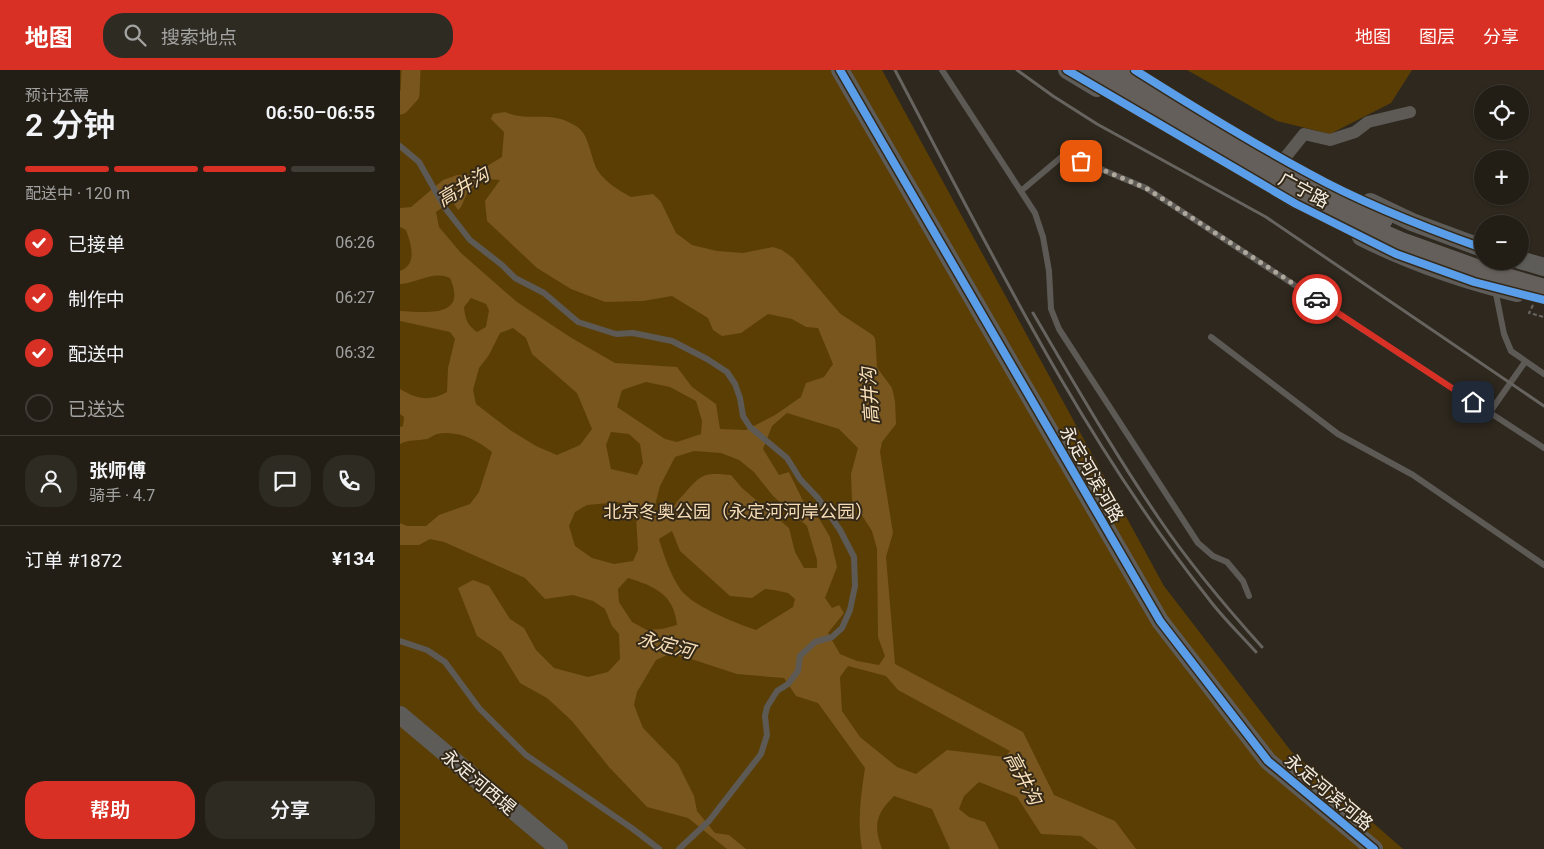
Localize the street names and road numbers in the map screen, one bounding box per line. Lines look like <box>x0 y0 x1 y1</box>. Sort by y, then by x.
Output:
street label: 广宁路 <box>1275 168 1333 212</box>
street label: 永定河滨河路 <box>1056 422 1128 526</box>
street label: 永定河西堤 <box>438 745 520 819</box>
street label: 永定河滨河路 <box>1281 749 1377 835</box>

